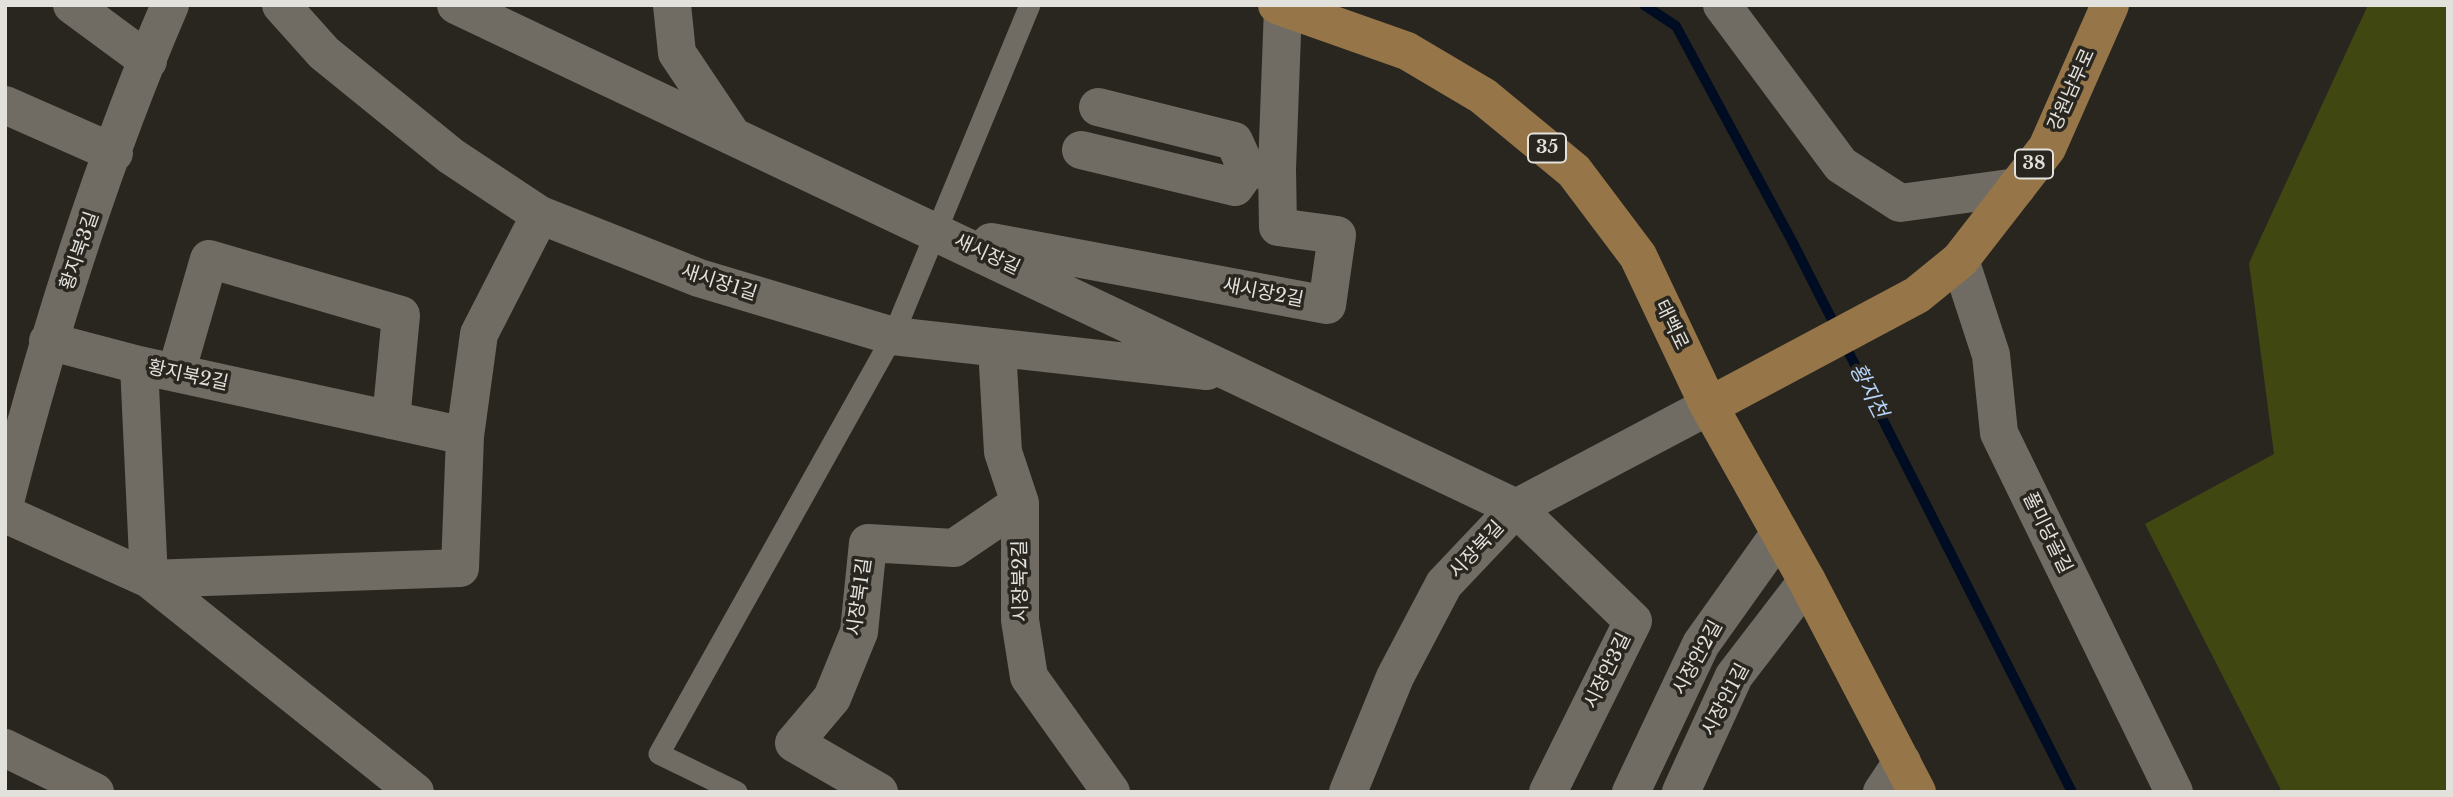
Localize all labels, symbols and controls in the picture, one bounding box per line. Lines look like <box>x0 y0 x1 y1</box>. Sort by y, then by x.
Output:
street label: 강원남부로 <box>2044 45 2100 135</box>
road number: 35 <box>1528 134 1566 162</box>
road number: 38 <box>2015 149 2053 178</box>
street label: 황지북3길 <box>56 209 104 293</box>
street label: 새시장길 <box>950 230 1024 280</box>
street label: 새시장1길 <box>678 260 760 306</box>
street label: 새시장2길 <box>1221 274 1305 312</box>
street label: 태백로 <box>1649 296 1693 354</box>
street label: 황지북2길 <box>146 356 230 396</box>
water label: 황지천 <box>1844 359 1892 423</box>
street label: 풀미당골길 <box>2018 489 2076 577</box>
street label: 시장북길 <box>1445 517 1509 583</box>
street label: 시장북2길 <box>1009 540 1033 622</box>
street label: 시장북1길 <box>843 557 877 637</box>
street label: 시장안2길 <box>1668 617 1728 699</box>
street label: 시장안3길 <box>1580 629 1636 713</box>
street label: 시장안1길 <box>1698 660 1754 740</box>

